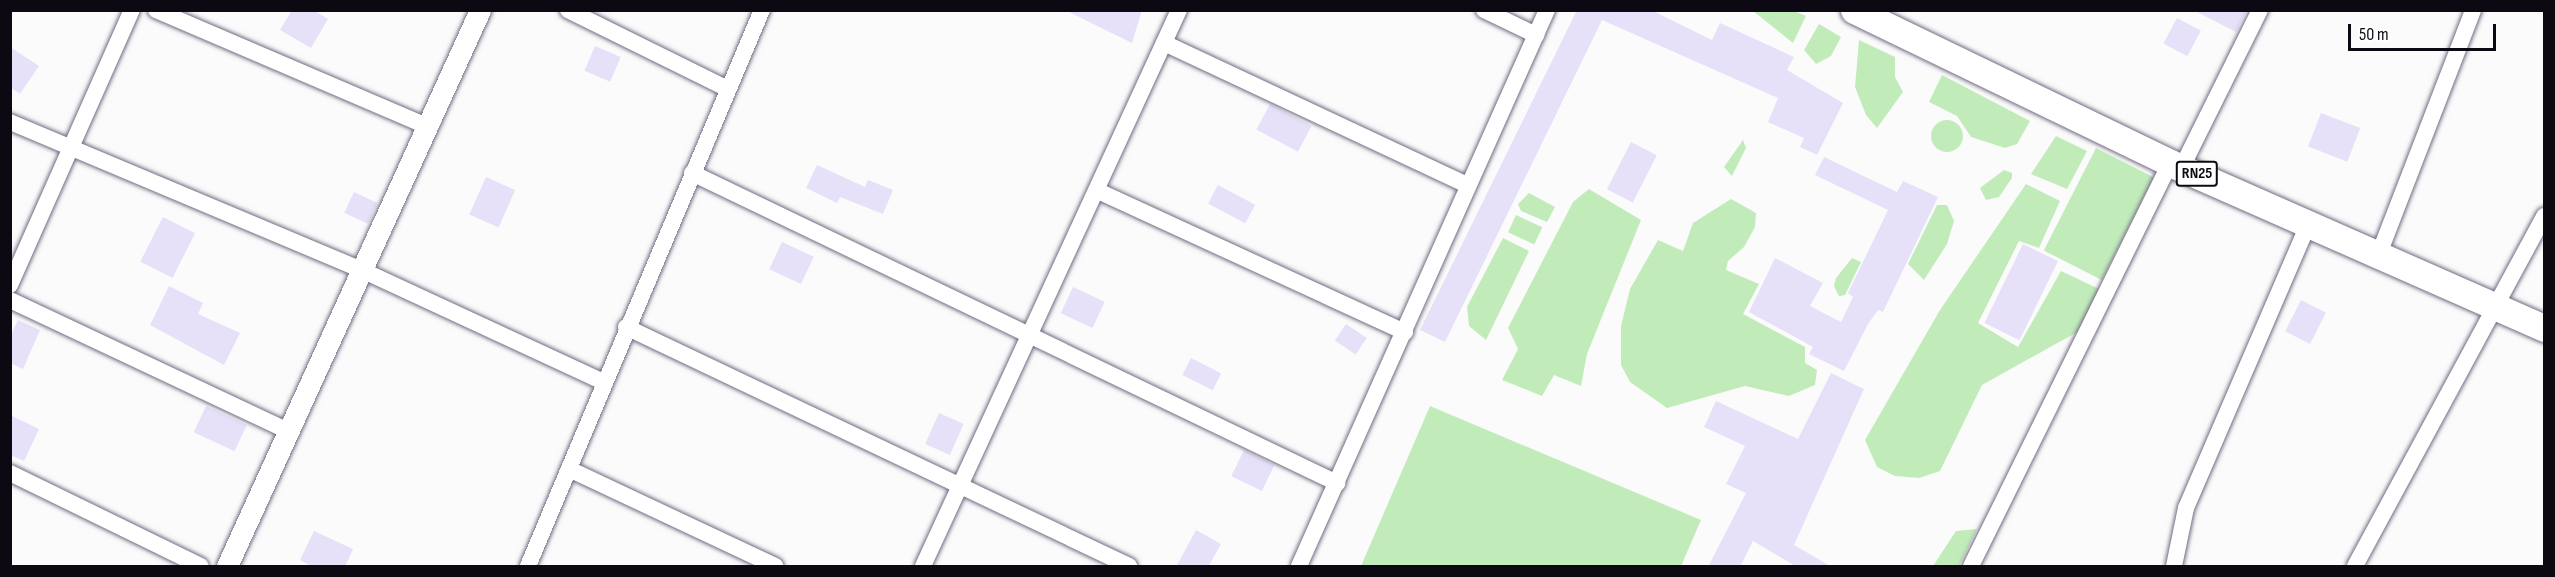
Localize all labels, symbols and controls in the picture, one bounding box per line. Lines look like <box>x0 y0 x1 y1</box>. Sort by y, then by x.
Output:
scale bar <box>2351 12 2500 50</box>
text: 50 m <box>2359 24 2389 45</box>
road number: RN25 <box>2174 161 2220 187</box>

